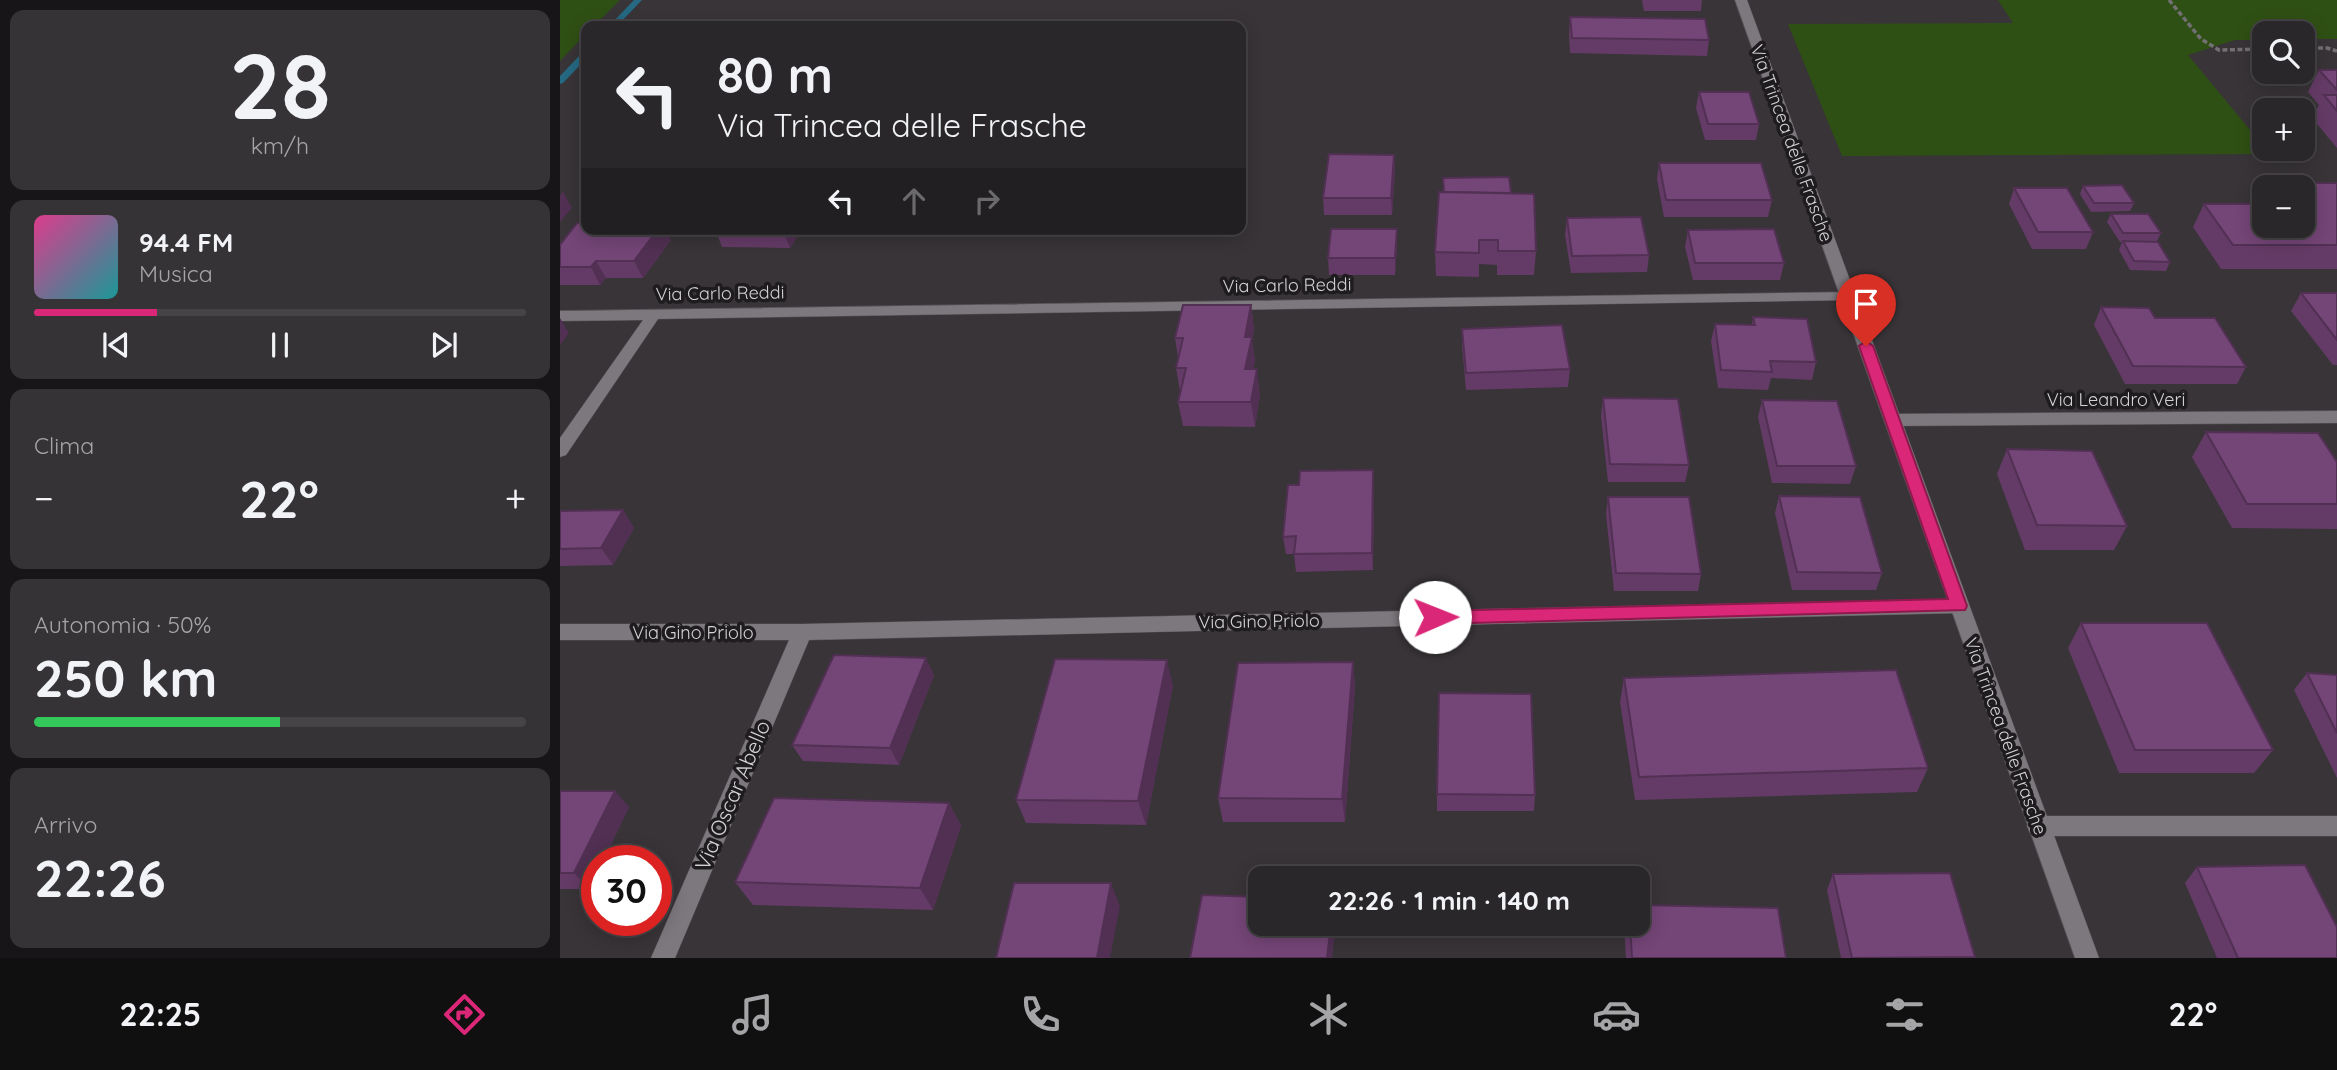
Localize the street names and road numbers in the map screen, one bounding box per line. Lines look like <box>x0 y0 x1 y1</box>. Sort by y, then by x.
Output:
street label: Via Trincea delle Frasche <box>1746 41 1838 245</box>
street label: Via Carlo Reddi <box>1222 272 1352 298</box>
street label: Via Carlo Reddi <box>655 280 785 306</box>
street label: Via Leandro Veri <box>2047 388 2185 411</box>
street label: Via Gino Priolo <box>1198 608 1320 634</box>
street label: Via Gino Priolo <box>632 621 754 644</box>
street label: Via Trincea delle Frasche <box>1960 634 2052 838</box>
street label: Via Oscar Abello <box>689 716 775 874</box>

